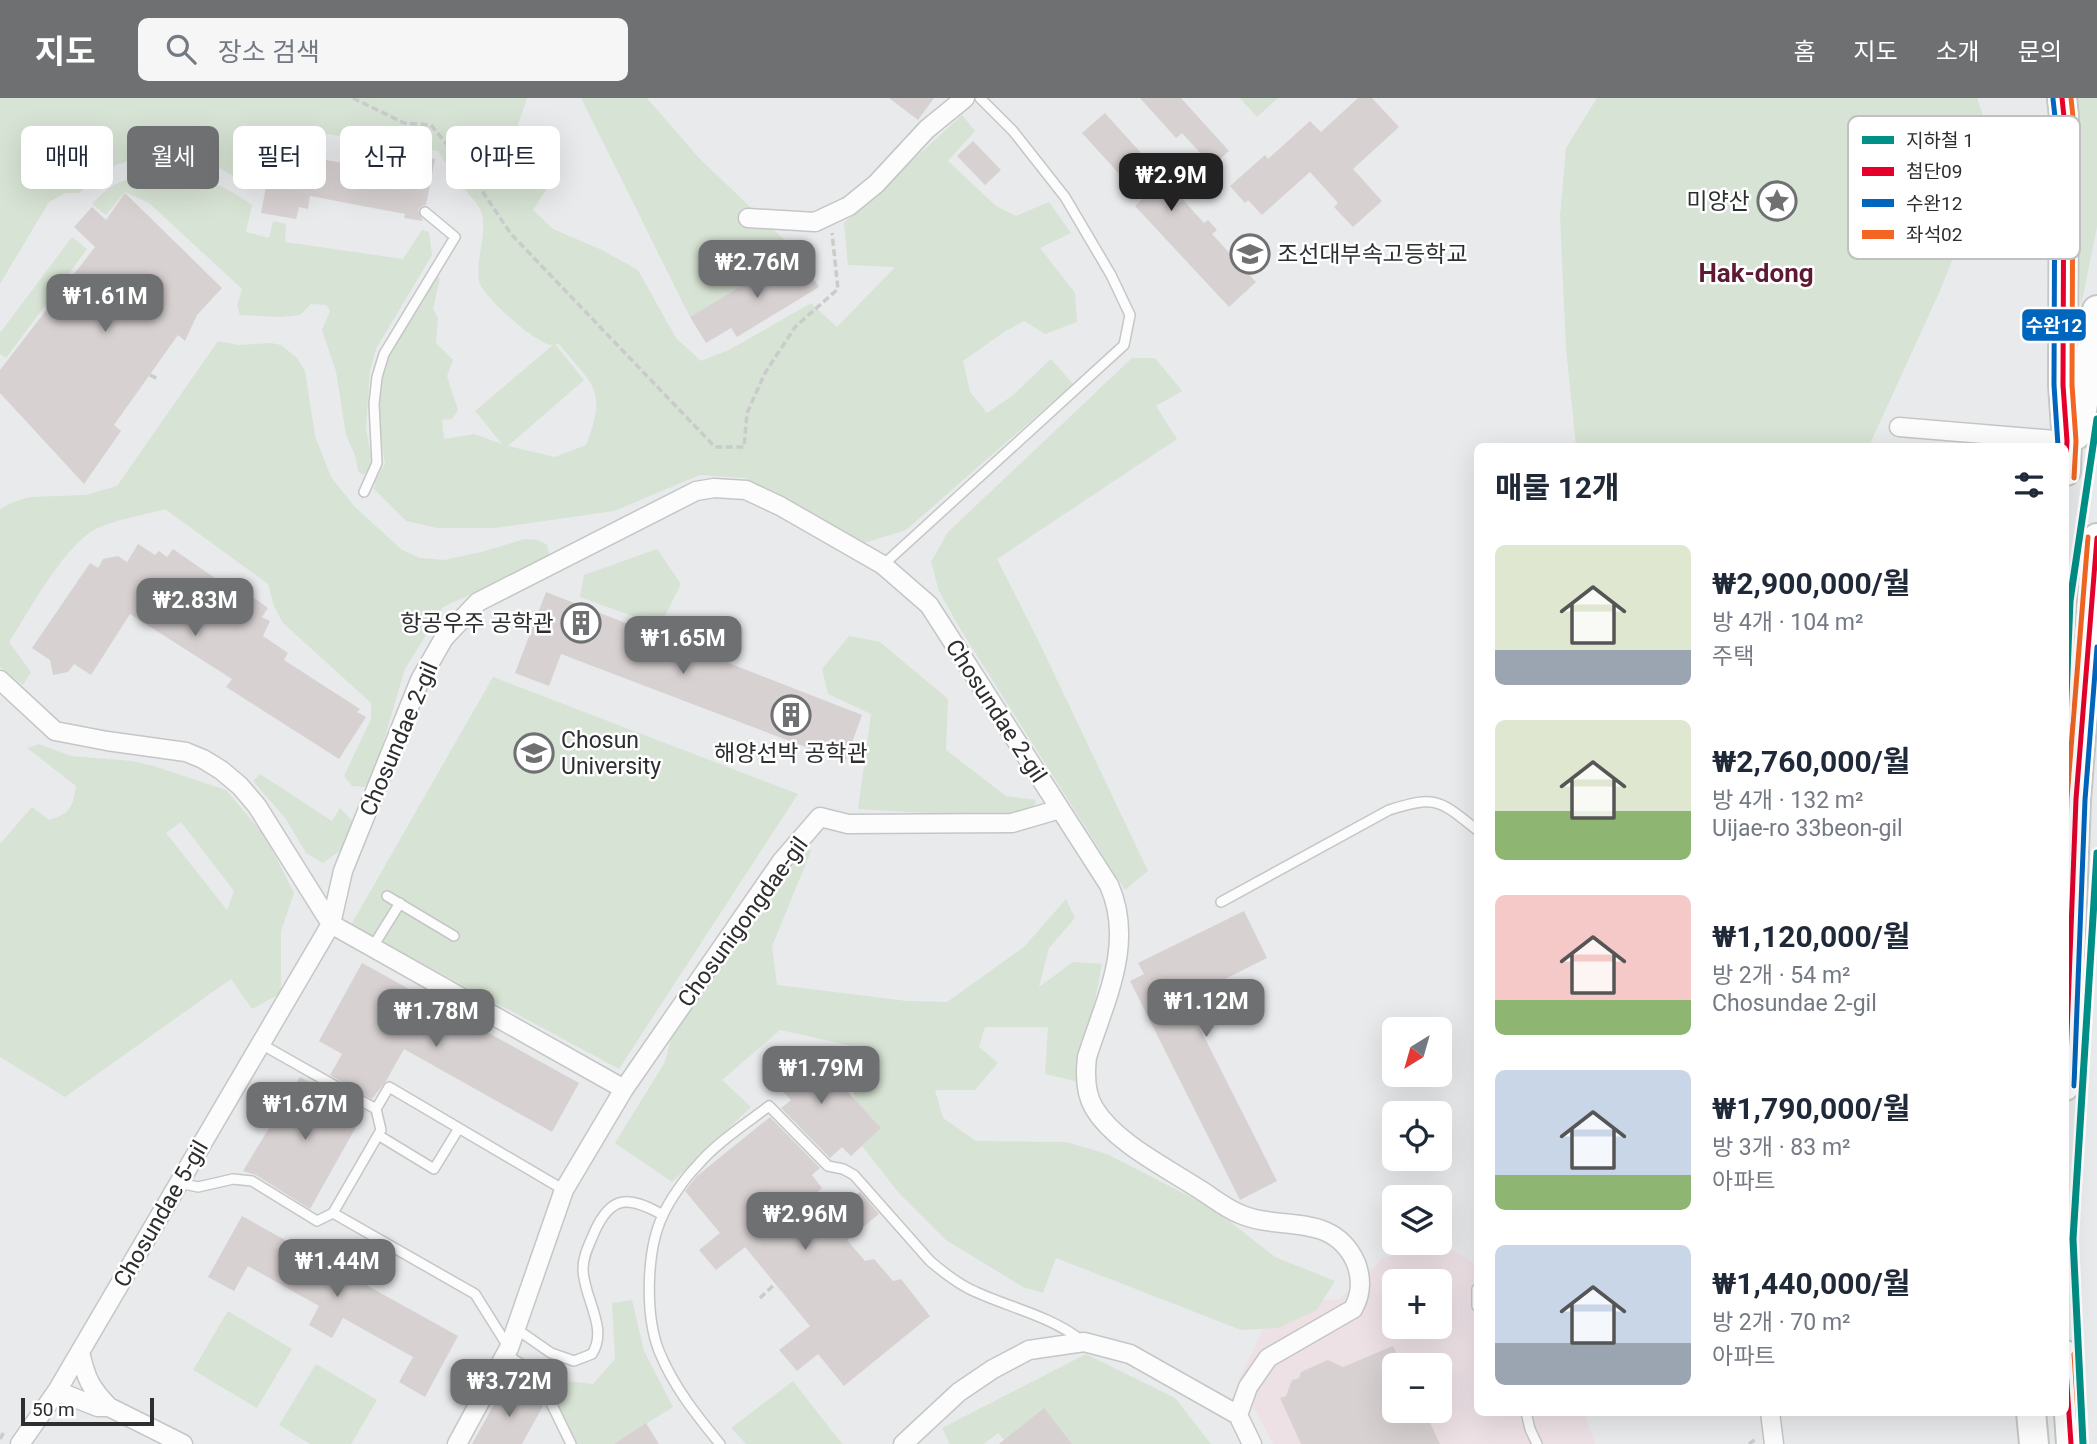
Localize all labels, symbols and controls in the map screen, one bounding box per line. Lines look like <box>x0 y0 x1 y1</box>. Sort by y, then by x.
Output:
search box <box>138 18 628 81</box>
icon: search <box>162 30 200 68</box>
text: 지도 <box>35 32 96 71</box>
text: 장소 검색 <box>218 37 320 67</box>
text: 홈 <box>1793 38 1815 66</box>
text: 지도 <box>1853 38 1898 66</box>
text: 소개 <box>1936 38 1980 66</box>
text: 문의 <box>2018 38 2062 66</box>
legend <box>1848 116 2080 259</box>
chip: 매매 <box>21 126 113 189</box>
chip: 월세 <box>127 126 219 189</box>
chip: 필터 <box>233 126 326 189</box>
chip: 신규 <box>340 126 432 189</box>
chip: 아파트 <box>446 126 560 189</box>
text: 지하철 1 <box>1906 129 1974 152</box>
pin: ₩2.9M <box>1122 153 1220 213</box>
text: 첨단09 <box>1906 160 1962 183</box>
text: ₩2.9M <box>1135 162 1207 189</box>
place icon: 미양산 <box>1756 180 1798 222</box>
place label: 미양산 <box>1687 188 1750 215</box>
text: 수완12 <box>1906 192 1962 215</box>
text: 좌석02 <box>1906 223 1962 246</box>
school or university icon: 조선대부속고등학교 <box>1229 233 1271 275</box>
pin: ₩2.76M <box>700 240 814 300</box>
place label: 조선대부속고등학교 <box>1277 241 1467 268</box>
text: ₩2.76M <box>714 249 800 276</box>
district label: Hak-dong <box>1698 258 1814 288</box>
pin: ₩1.61M <box>48 274 162 334</box>
text: ₩1.61M <box>62 283 148 310</box>
line badge: 수완12 <box>2021 308 2087 342</box>
text: 수완12 <box>2026 314 2082 337</box>
icon: filters <box>2010 466 2048 504</box>
text: 매물 12개 <box>1495 470 1620 505</box>
text: ₩2,900,000/월 <box>1712 566 1910 601</box>
icon: home <box>1551 573 1635 657</box>
pin: ₩2.83M <box>138 578 252 638</box>
text: ₩2.83M <box>152 587 238 614</box>
building icon: 항공우주 공학관 <box>560 602 602 644</box>
text: 방 4개 · 104 m² <box>1712 609 1863 636</box>
place label: 항공우주 공학관 <box>400 610 554 637</box>
pin: ₩1.65M <box>626 616 740 676</box>
text: ₩1.65M <box>640 625 726 652</box>
street label: Chosundae 2-gil <box>940 635 1052 787</box>
text: 주택 <box>1712 643 1754 670</box>
street label: Chosundae 2-gil <box>354 658 444 820</box>
building icon: 해양선박 공학관 <box>770 694 812 736</box>
place label: Chosun University <box>561 727 661 780</box>
school or university icon: Chosun University <box>513 732 555 774</box>
place label: 해양선박 공학관 <box>714 740 868 767</box>
text: ₩2,760,000/월 <box>1712 744 1910 779</box>
icon: home <box>1551 748 1635 832</box>
text: 방 4개 · 132 m² <box>1712 787 1863 814</box>
text: Uijae-ro 33beon-gil <box>1712 815 1903 842</box>
street label: Chosunigongdae-gil <box>672 832 814 1012</box>
text: ₩1,120,000/월 <box>1712 919 1910 954</box>
icon: home <box>1551 923 1635 1007</box>
text: 방 2개 · 54 m² <box>1712 962 1851 989</box>
pin: ₩1.12M <box>1149 979 1263 1039</box>
text: ₩1.12M <box>1163 988 1249 1015</box>
pin: ₩1.78M <box>379 990 493 1049</box>
text: Chosundae 2-gil <box>1712 990 1877 1017</box>
text: ₩1.78M <box>393 998 479 1025</box>
north arrow <box>1382 1017 1452 1087</box>
map controls <box>1382 1017 1452 1423</box>
pin: ₩1.79M <box>764 1046 878 1106</box>
text: ₩1.79M <box>778 1055 864 1082</box>
pin: ₩1.67M <box>248 1082 362 1142</box>
text: ₩1.67M <box>262 1091 348 1118</box>
text: ₩1,790,000/월 <box>1712 1091 1910 1126</box>
icon: home <box>1551 1098 1635 1182</box>
button: locate <box>1382 1101 1452 1171</box>
text: 방 3개 · 83 m² <box>1712 1134 1851 1161</box>
street label: Chosundae 5-gil <box>108 1136 214 1292</box>
text: 아파트 <box>1712 1168 1775 1195</box>
button: layers <box>1382 1185 1452 1255</box>
pin: ₩2.96M <box>748 1192 862 1252</box>
text: ₩2.96M <box>762 1201 848 1228</box>
pin: ₩1.44M <box>280 1240 394 1299</box>
text: ₩1.44M <box>294 1248 380 1275</box>
text: ₩1,440,000/월 <box>1712 1266 1910 1301</box>
button: + <box>1382 1269 1452 1339</box>
icon: home <box>1551 1273 1635 1357</box>
text: 방 2개 · 70 m² <box>1712 1309 1851 1336</box>
text: 아파트 <box>1712 1343 1775 1370</box>
button: − <box>1382 1353 1452 1423</box>
pin: ₩3.72M <box>452 1360 566 1419</box>
text: ₩3.72M <box>466 1368 552 1395</box>
scale bar <box>21 1395 154 1427</box>
text: 50 m <box>32 1398 75 1421</box>

